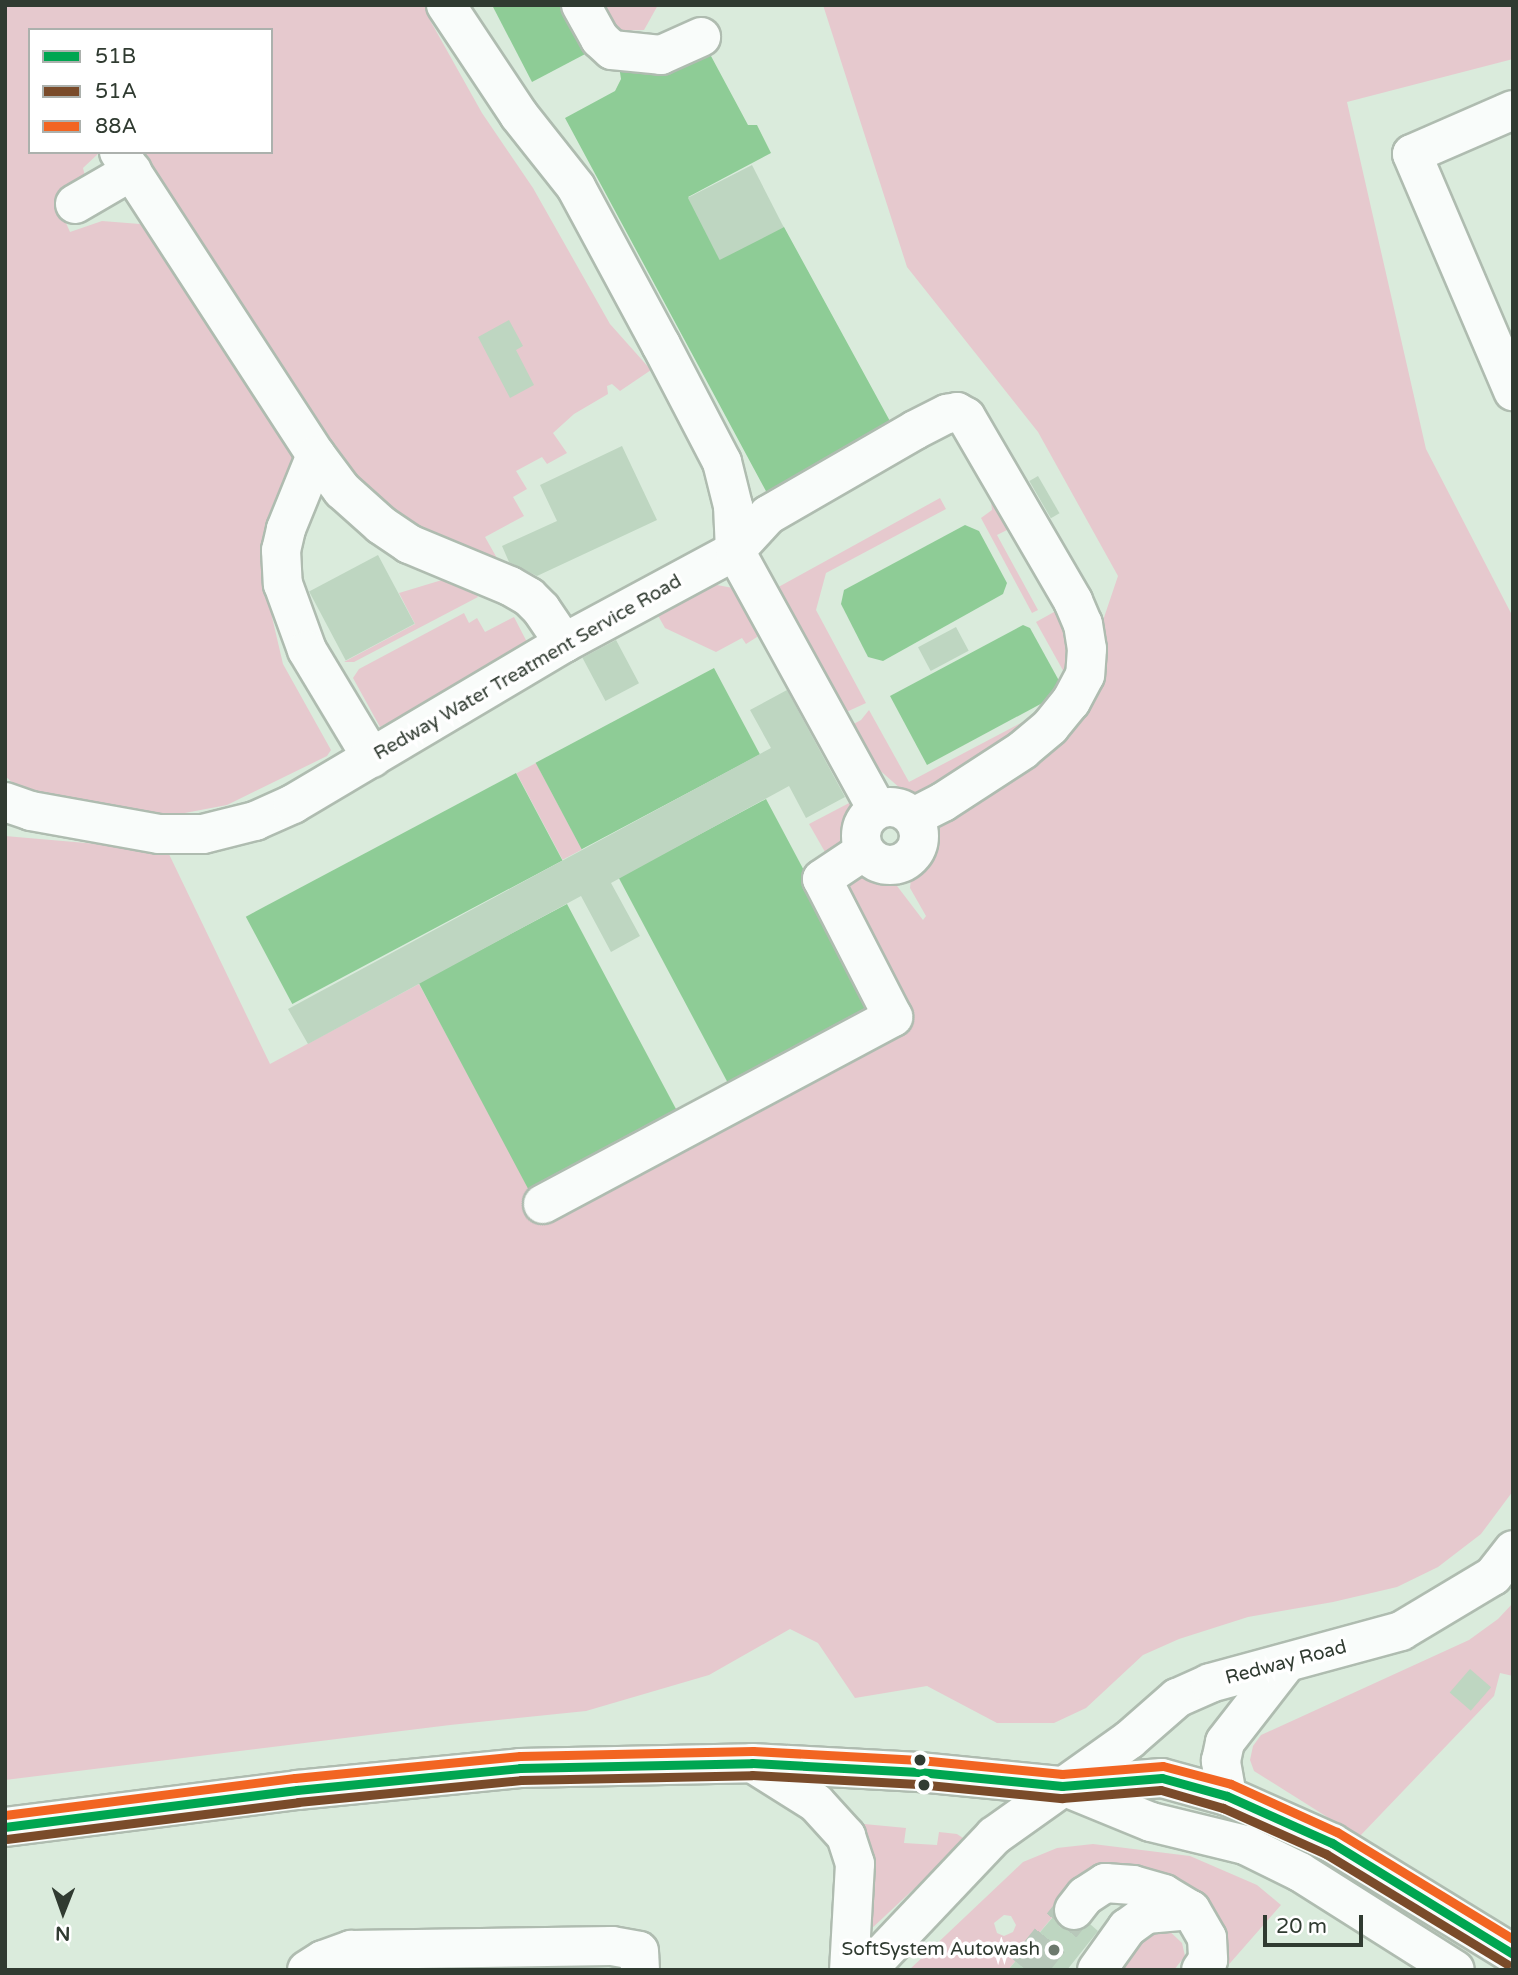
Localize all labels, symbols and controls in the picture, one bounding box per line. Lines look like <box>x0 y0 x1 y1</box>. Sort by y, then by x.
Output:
legend <box>28 28 273 154</box>
text: 51B <box>95 44 136 69</box>
text: 51A <box>95 79 137 104</box>
text: 88A <box>95 114 137 139</box>
street label: Redway Water Treatment Service Road <box>370 570 686 766</box>
street label: Redway Road <box>1223 1636 1349 1690</box>
unlabelled marker <box>913 1753 927 1767</box>
unlabelled marker <box>917 1778 931 1792</box>
north arrow <box>28 1877 98 1947</box>
scale bar <box>1266 1902 1366 1946</box>
text: 20 m <box>1276 1914 1327 1939</box>
text: N <box>55 1922 70 1944</box>
place label: SoftSystem Autowash <box>842 1939 1040 1961</box>
marker: SoftSystem Autowash <box>1046 1942 1062 1958</box>

